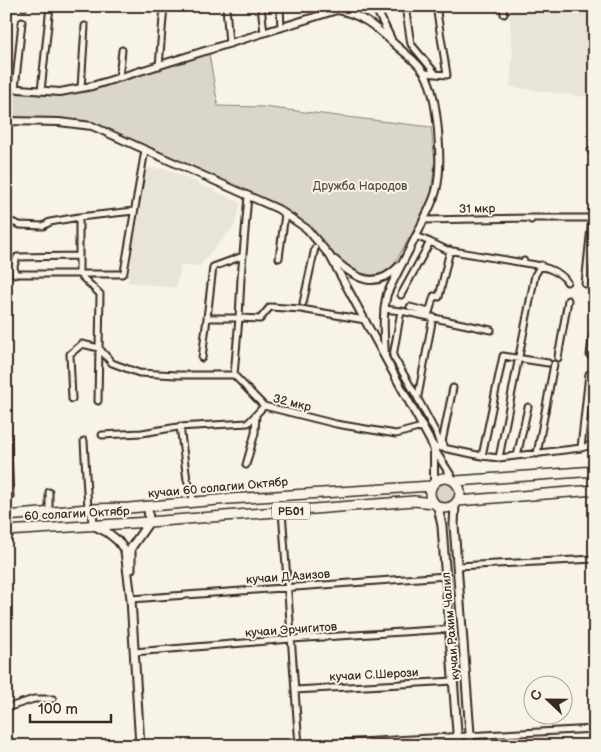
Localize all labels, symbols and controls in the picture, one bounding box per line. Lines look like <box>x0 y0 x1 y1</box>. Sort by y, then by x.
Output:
park label: Дружба Народов <box>313 179 408 194</box>
street label: 31 мкр <box>459 201 496 217</box>
street label: 32 мкр <box>271 391 313 415</box>
street label: кучаи 60 солагии Октябр <box>147 474 289 502</box>
road number: РБ01 <box>272 502 310 520</box>
street label: 60 солагии Октябр <box>24 504 130 524</box>
street label: кучаи Д.Азизов <box>246 567 331 587</box>
street label: кучаи Рахим Чалил <box>439 571 463 681</box>
street label: кучаи Эрчигитов <box>244 619 338 641</box>
street label: кучаи С.Шерози <box>329 665 419 685</box>
north arrow <box>524 674 574 724</box>
text: С <box>527 687 546 703</box>
scale bar <box>30 692 111 724</box>
text: 100 m <box>38 700 78 719</box>

